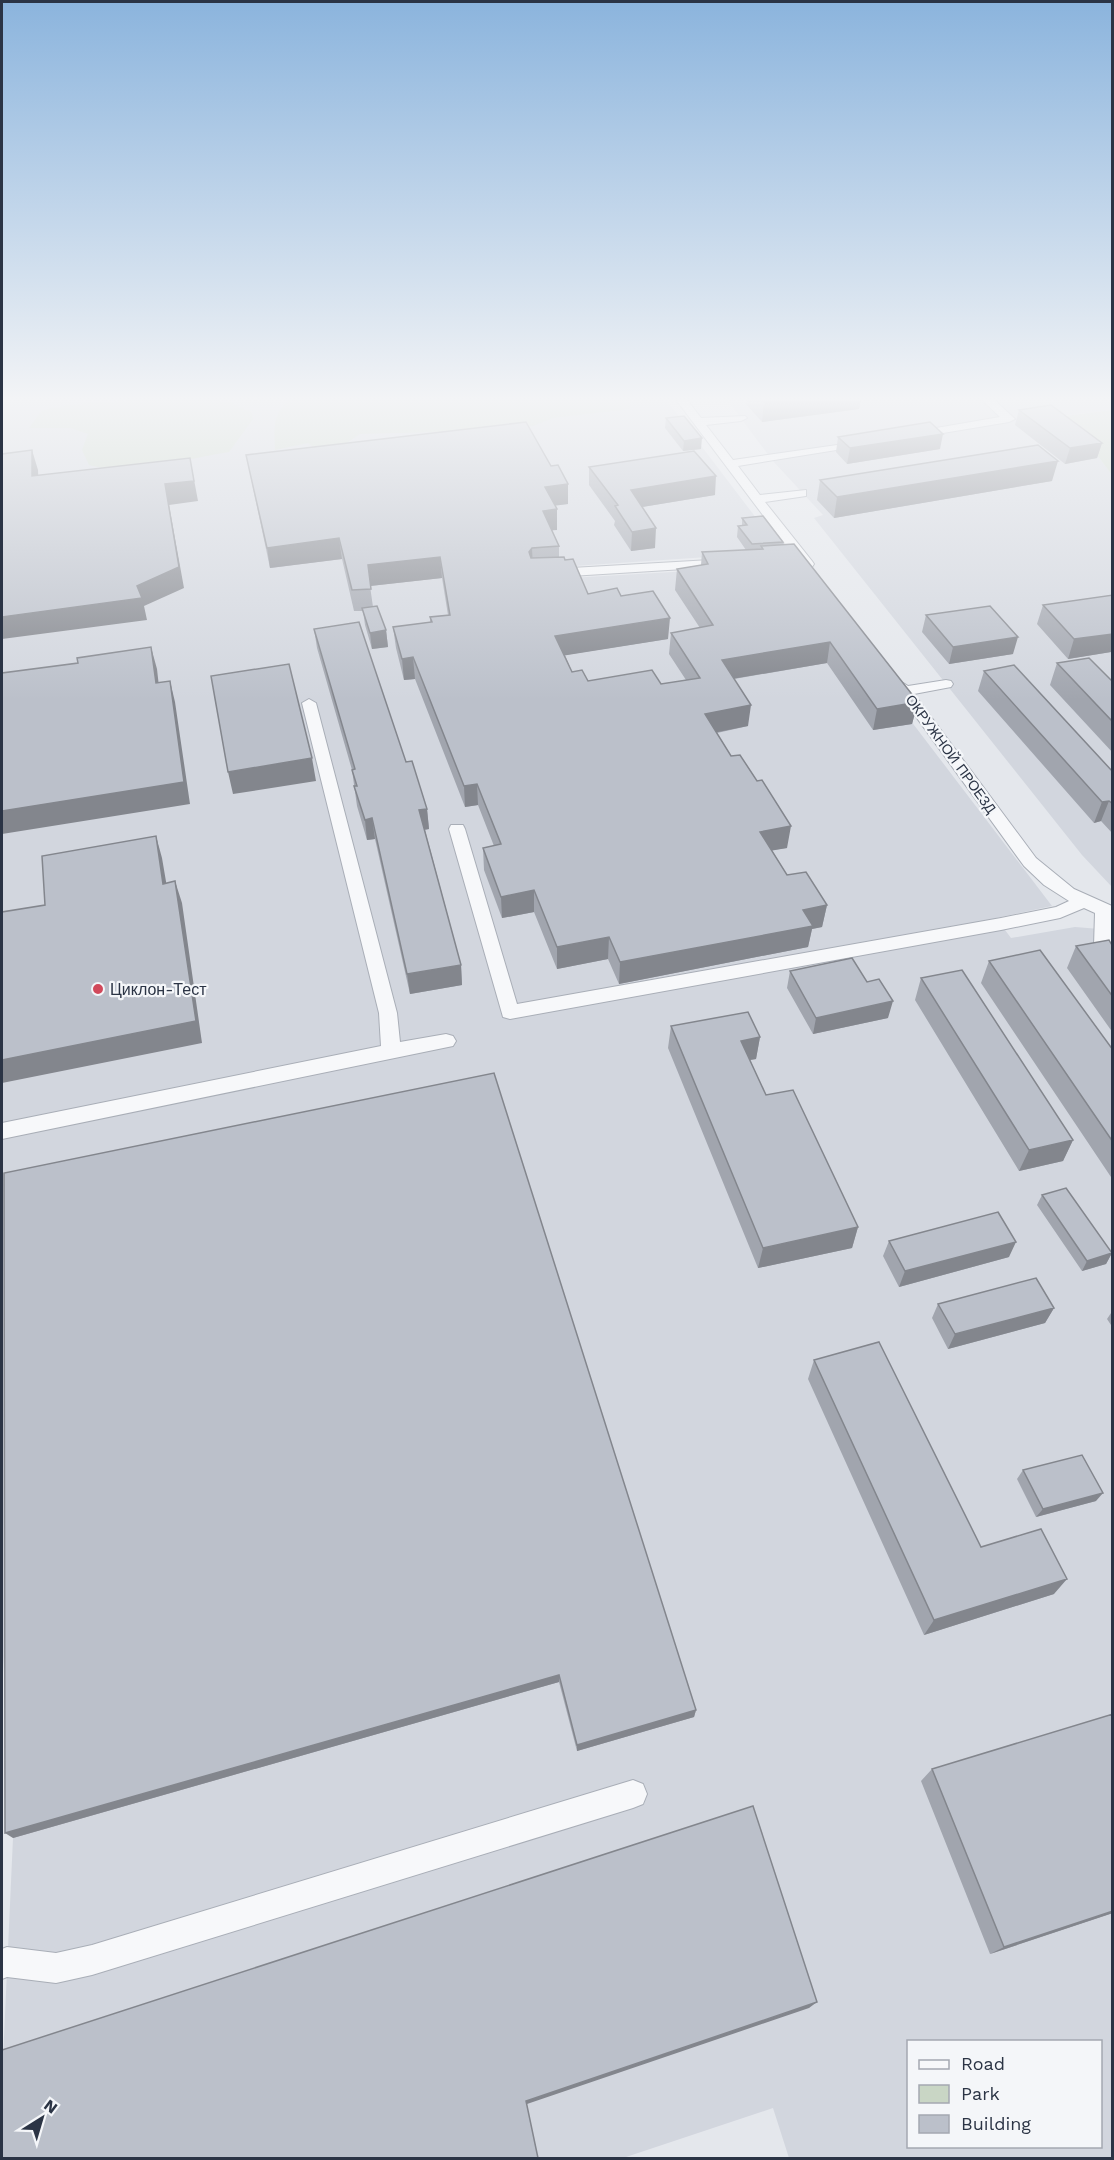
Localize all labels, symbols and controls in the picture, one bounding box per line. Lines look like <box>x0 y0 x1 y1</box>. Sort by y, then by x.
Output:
street label: ОКРУЖНОЙ ПРОЕЗД <box>903 691 1001 817</box>
place label: Циклон-Тест <box>110 980 207 999</box>
marker: Циклон-Тест <box>91 982 105 996</box>
legend <box>907 2040 1102 2148</box>
text: Road <box>961 2053 1005 2074</box>
text: Park <box>961 2083 1000 2104</box>
north arrow <box>12 2088 72 2148</box>
text: N <box>40 2095 61 2118</box>
text: Building <box>961 2113 1031 2134</box>

